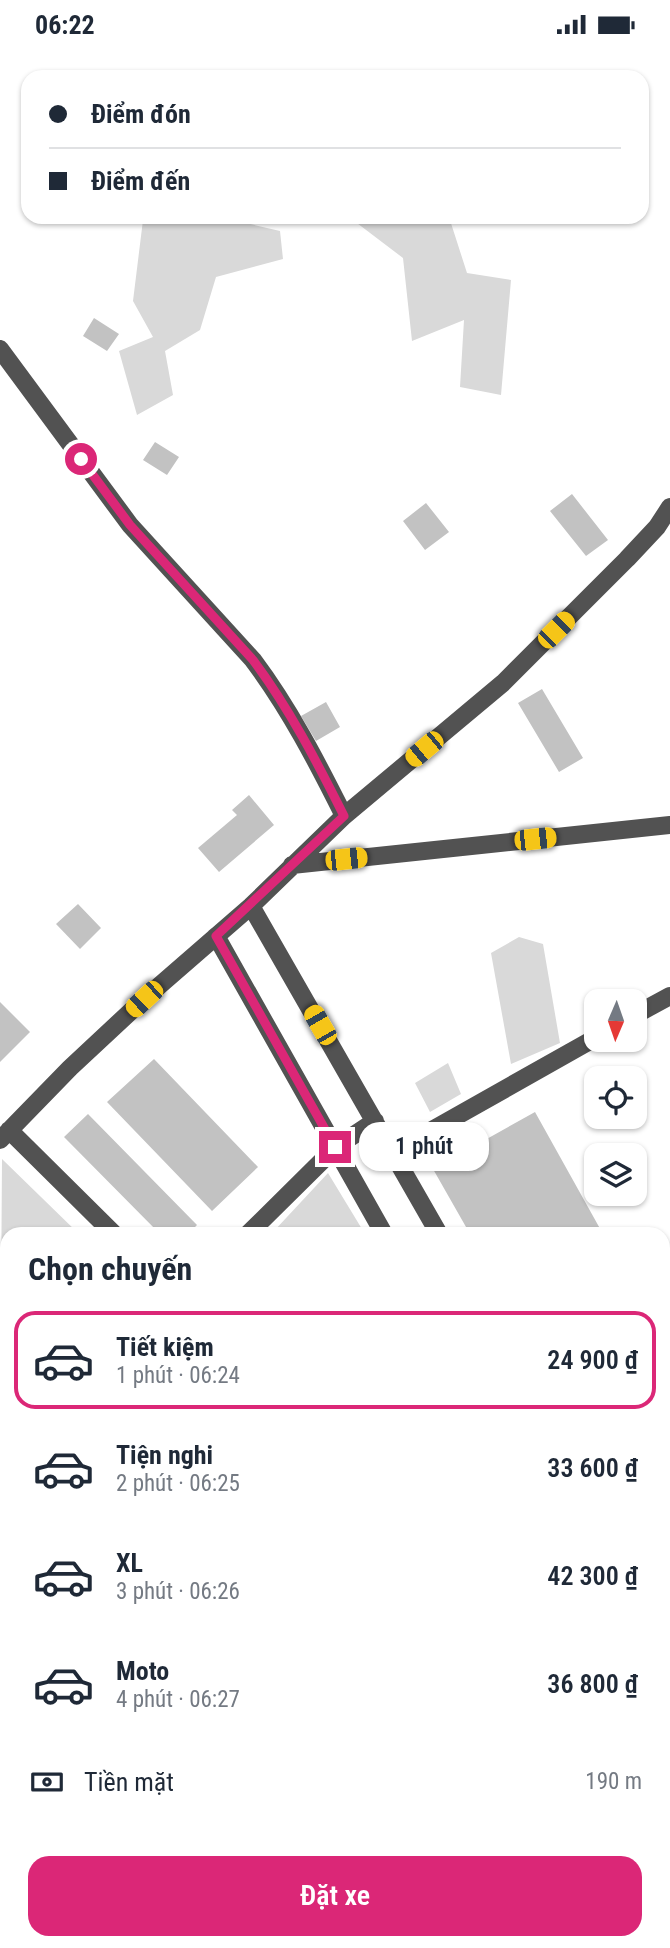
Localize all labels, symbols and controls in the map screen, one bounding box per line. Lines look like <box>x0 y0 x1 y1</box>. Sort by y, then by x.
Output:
text: 06:22 <box>35 10 95 40</box>
text: Điểm đón <box>91 99 191 129</box>
text: Điểm đến <box>91 166 190 196</box>
route start <box>65 443 97 475</box>
car <box>534 608 579 652</box>
car <box>402 727 447 771</box>
car <box>514 826 557 852</box>
car <box>325 846 368 872</box>
car <box>122 977 167 1021</box>
north arrow <box>584 989 648 1052</box>
map controls <box>584 989 647 1206</box>
car <box>301 1002 340 1048</box>
button: locate <box>584 1066 647 1129</box>
callout: 1 phút <box>360 1123 489 1171</box>
route end <box>319 1131 351 1163</box>
text: 1 phút <box>395 1133 453 1160</box>
button: layers <box>584 1143 647 1206</box>
text: Chọn chuyến <box>28 1250 192 1288</box>
icon: car <box>32 1329 95 1392</box>
text: Tiết kiệm <box>116 1332 214 1362</box>
text: 24 900 ₫ <box>547 1345 638 1375</box>
text: 1 phút · 06:24 <box>116 1362 240 1389</box>
icon: car <box>32 1437 95 1500</box>
text: Tiện nghi <box>116 1440 213 1470</box>
text: 33 600 ₫ <box>547 1453 638 1483</box>
text: 2 phút · 06:25 <box>116 1470 240 1497</box>
icon: car <box>32 1545 95 1608</box>
text: XL <box>116 1548 143 1578</box>
text: 42 300 ₫ <box>547 1561 638 1591</box>
text: 3 phút · 06:26 <box>116 1578 240 1605</box>
icon: car <box>32 1653 95 1716</box>
text: Moto <box>116 1656 169 1686</box>
text: 36 800 ₫ <box>547 1669 638 1699</box>
text: 4 phút · 06:27 <box>116 1686 240 1713</box>
icon: cash <box>28 1763 66 1801</box>
text: Tiền mặt <box>84 1767 174 1797</box>
text: 190 m <box>585 1768 642 1795</box>
button: Đặt xe <box>28 1856 642 1936</box>

